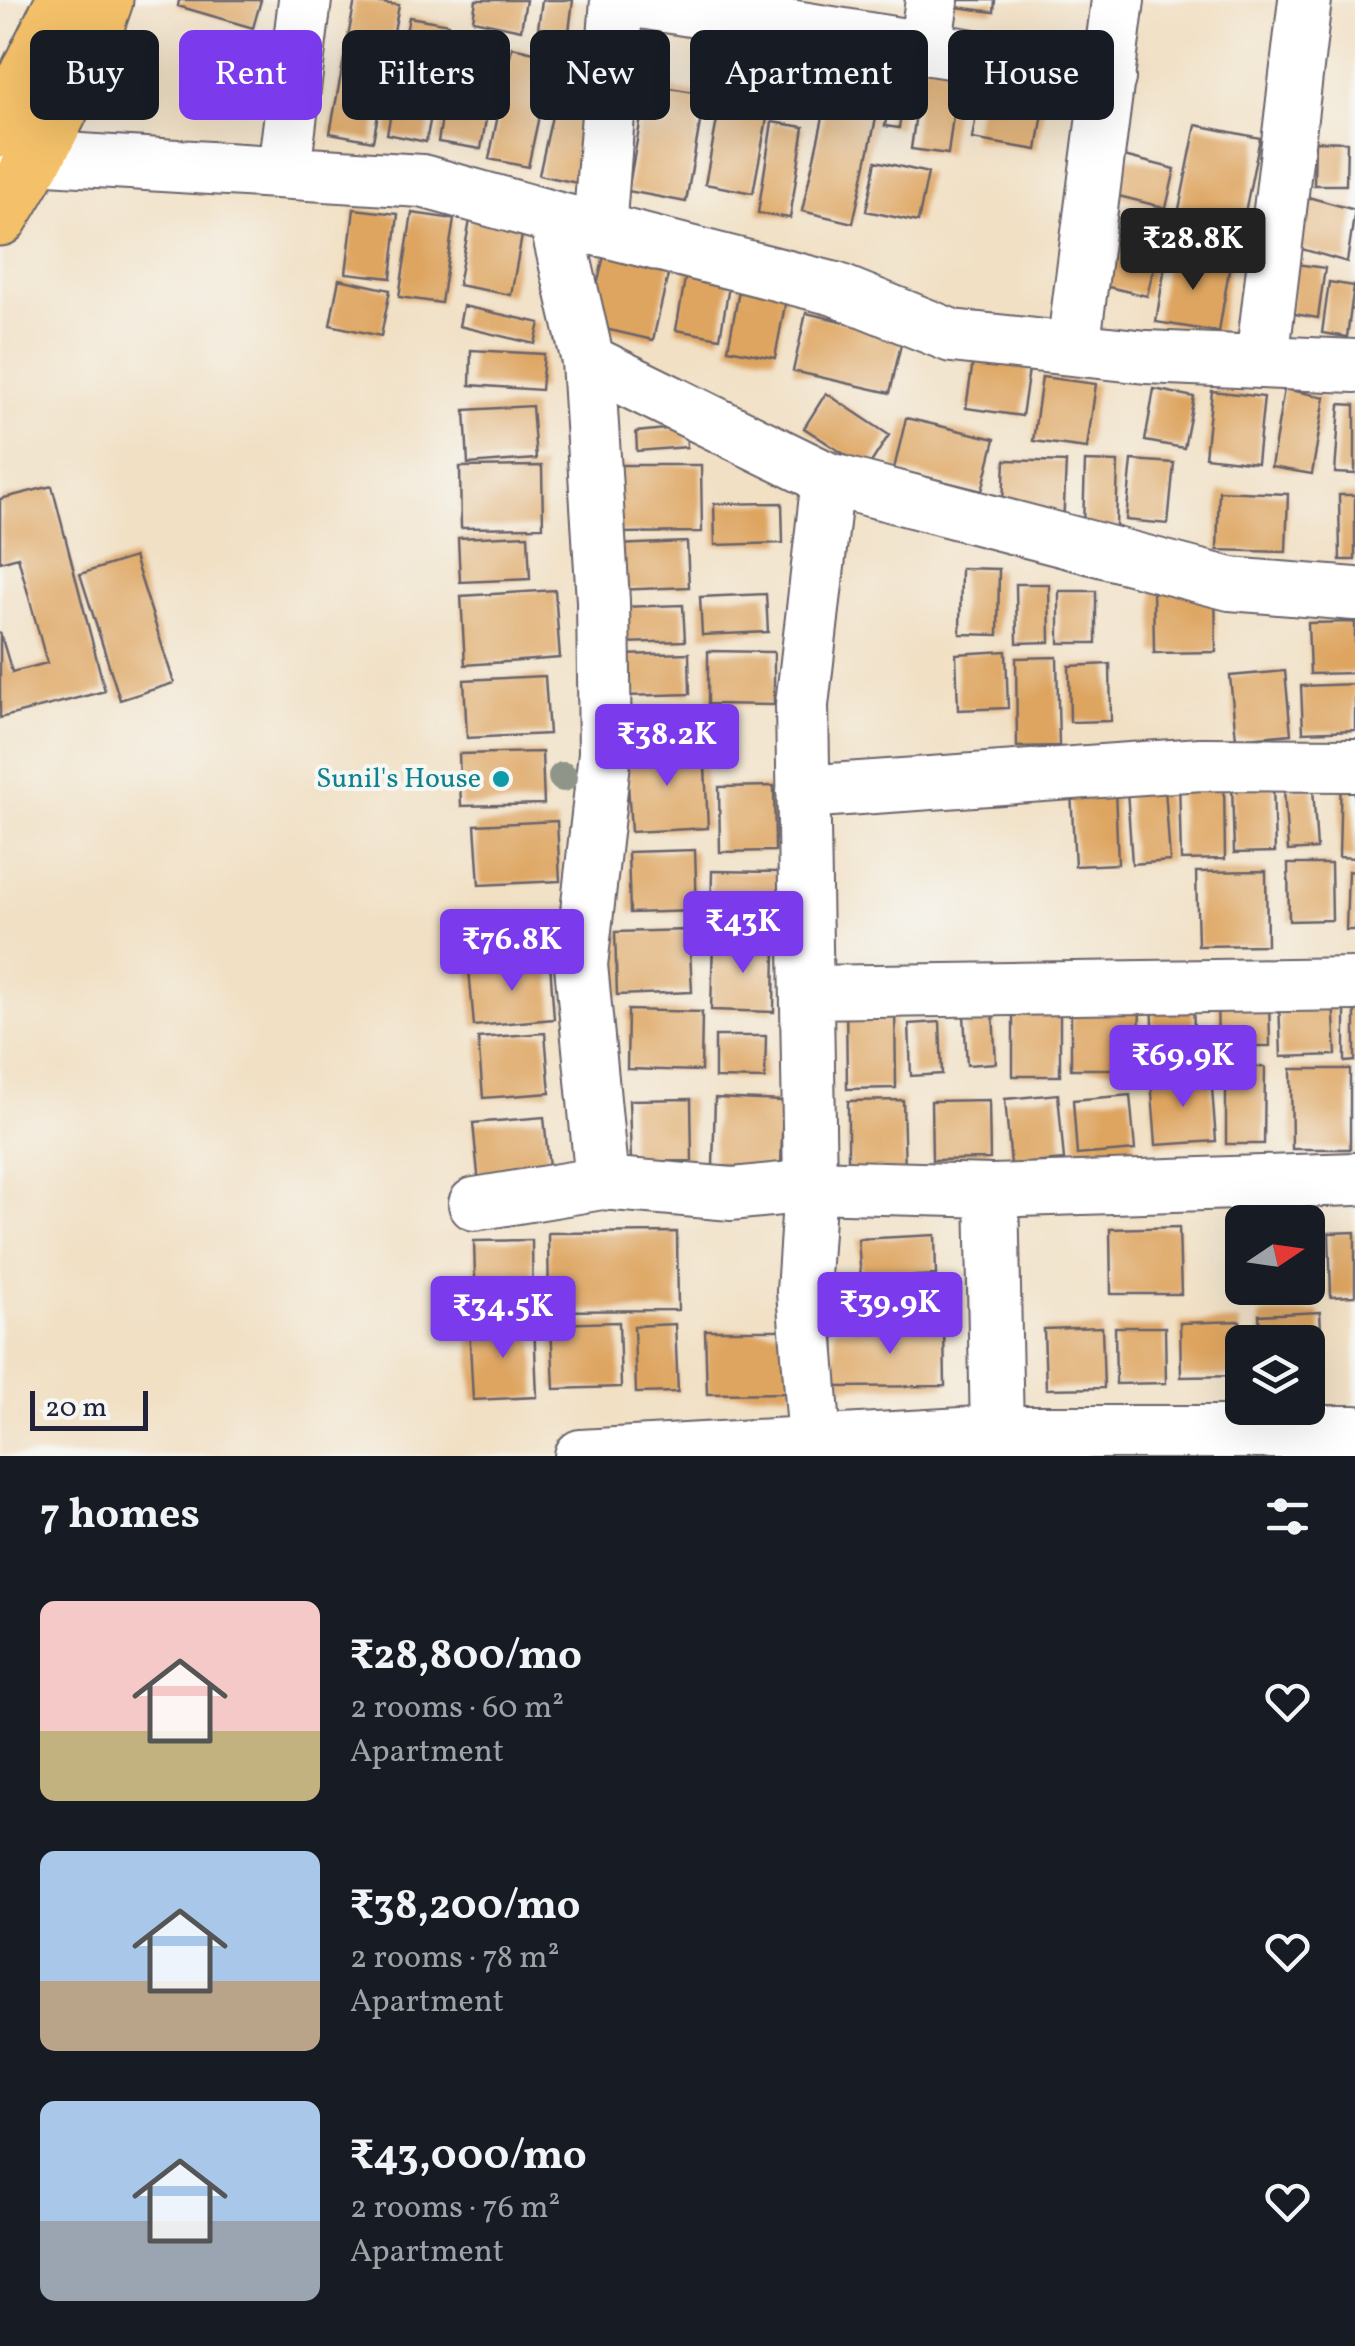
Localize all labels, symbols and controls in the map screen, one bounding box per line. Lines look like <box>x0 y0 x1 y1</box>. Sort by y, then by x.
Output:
chip: Buy <box>30 30 159 120</box>
chip: Rent <box>179 30 322 120</box>
chip: Filters <box>342 30 510 120</box>
chip: New <box>530 30 670 120</box>
chip: Apartment <box>690 30 928 120</box>
chip: House <box>948 30 1114 120</box>
pin: ₹28.8K <box>1112 208 1274 293</box>
text: ₹28.8K <box>1142 218 1244 262</box>
pin: ₹38.2K <box>586 704 748 789</box>
text: ₹38.2K <box>617 714 717 758</box>
place label: Sunil's House <box>316 760 481 799</box>
marker: Sunil's House <box>490 768 512 790</box>
pin: ₹43K <box>684 891 802 976</box>
text: ₹43K <box>705 901 781 945</box>
pin: ₹76.8K <box>431 909 593 994</box>
text: ₹76.8K <box>462 919 562 963</box>
pin: ₹69.9K <box>1102 1025 1264 1110</box>
text: ₹69.9K <box>1132 1035 1234 1079</box>
north arrow <box>1225 1205 1325 1305</box>
map controls <box>1225 1205 1325 1425</box>
pin: ₹39.9K <box>809 1272 971 1357</box>
pin: ₹34.5K <box>422 1276 584 1361</box>
text: ₹39.9K <box>839 1282 941 1326</box>
text: ₹34.5K <box>453 1286 553 1330</box>
button: layers <box>1225 1325 1325 1425</box>
scale bar <box>30 1386 148 1430</box>
text: 20 m <box>45 1389 107 1428</box>
text: 7 homes <box>40 1487 200 1546</box>
icon: filters <box>1260 1489 1315 1544</box>
text: ₹28,800/mo <box>350 1628 582 1687</box>
icon: home <box>120 1641 240 1761</box>
icon: heart <box>1260 1674 1315 1729</box>
text: 2 rooms · 60 m² <box>350 1687 564 1731</box>
text: Apartment <box>350 1731 504 1775</box>
text: ₹38,200/mo <box>350 1878 580 1937</box>
icon: home <box>120 1891 240 2011</box>
icon: heart <box>1260 1924 1315 1979</box>
text: 2 rooms · 78 m² <box>350 1937 560 1981</box>
text: Apartment <box>350 1981 504 2025</box>
text: ₹43,000/mo <box>350 2128 587 2187</box>
icon: home <box>120 2141 240 2261</box>
icon: heart <box>1260 2174 1315 2229</box>
text: 2 rooms · 76 m² <box>350 2187 560 2231</box>
text: Apartment <box>350 2231 504 2275</box>

